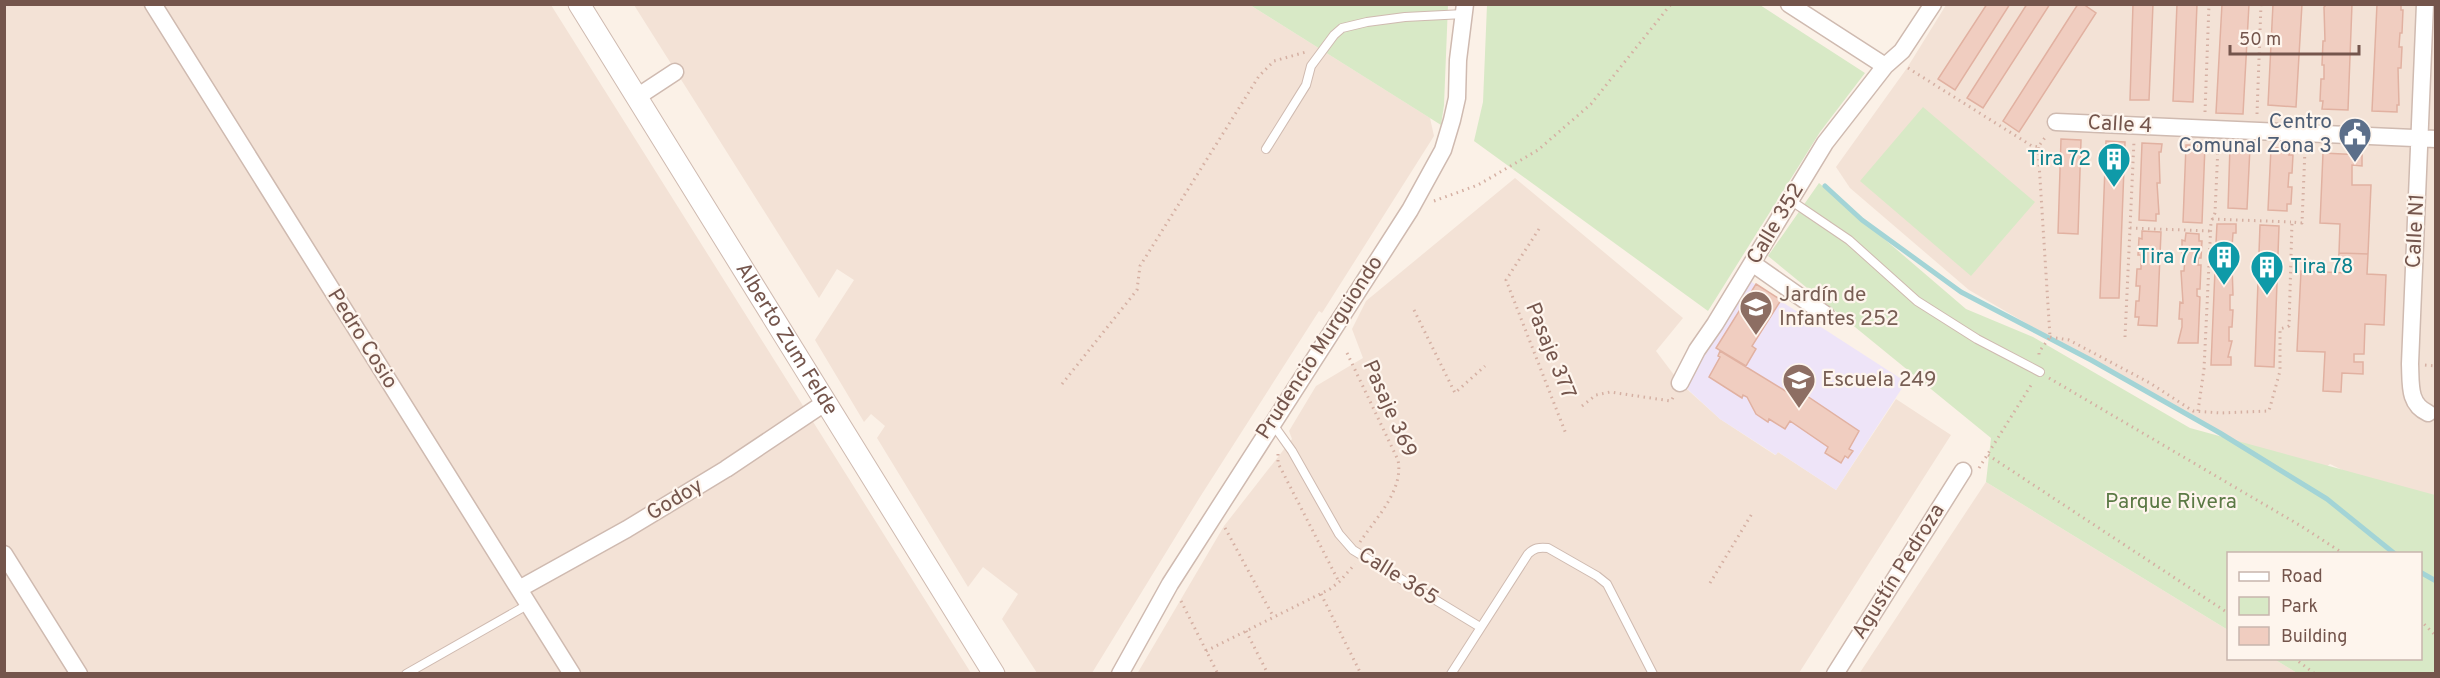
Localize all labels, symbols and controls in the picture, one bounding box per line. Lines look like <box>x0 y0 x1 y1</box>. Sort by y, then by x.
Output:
scale bar <box>2230 18 2359 56</box>
text: 50 m <box>2239 29 2281 52</box>
place label: Centro Comunal Zona 3 <box>2178 109 2332 160</box>
street label: Calle 4 <box>2087 110 2153 140</box>
public building icon: Centro Comunal Zona 3 <box>2337 116 2373 163</box>
building icon: Tira 72 <box>2096 141 2132 188</box>
place label: Tira 72 <box>2027 146 2091 173</box>
street label: Calle 352 <box>1741 178 1811 270</box>
street label: Calle N1 <box>2401 193 2431 269</box>
building icon: Tira 77 <box>2206 239 2242 286</box>
place label: Tira 77 <box>2138 244 2201 271</box>
building icon: Tira 78 <box>2249 249 2285 296</box>
street label: Prudencio Murguiondo <box>1251 251 1389 445</box>
place label: Tira 78 <box>2290 254 2354 281</box>
street label: Alberto Zum Felde <box>729 258 844 420</box>
place label: Jardín de Infantes 252 <box>1779 282 1899 333</box>
street label: Pedro Cosio <box>321 284 403 394</box>
school or university icon: Jardín de Infantes 252 <box>1738 289 1774 336</box>
street label: Pasaje 377 <box>1518 299 1582 403</box>
street label: Pasaje 369 <box>1356 356 1422 462</box>
school or university icon: Escuela 249 <box>1781 362 1817 409</box>
place label: Escuela 249 <box>1822 367 1937 394</box>
street label: Godoy <box>642 473 708 527</box>
park label: Parque Rivera <box>2105 489 2237 516</box>
street label: Agustín Pedroza <box>1846 499 1952 645</box>
street label: Calle 365 <box>1353 542 1443 612</box>
legend <box>2227 552 2422 660</box>
text: Road <box>2281 566 2323 589</box>
text: Park <box>2281 596 2318 619</box>
text: Building <box>2281 626 2347 649</box>

